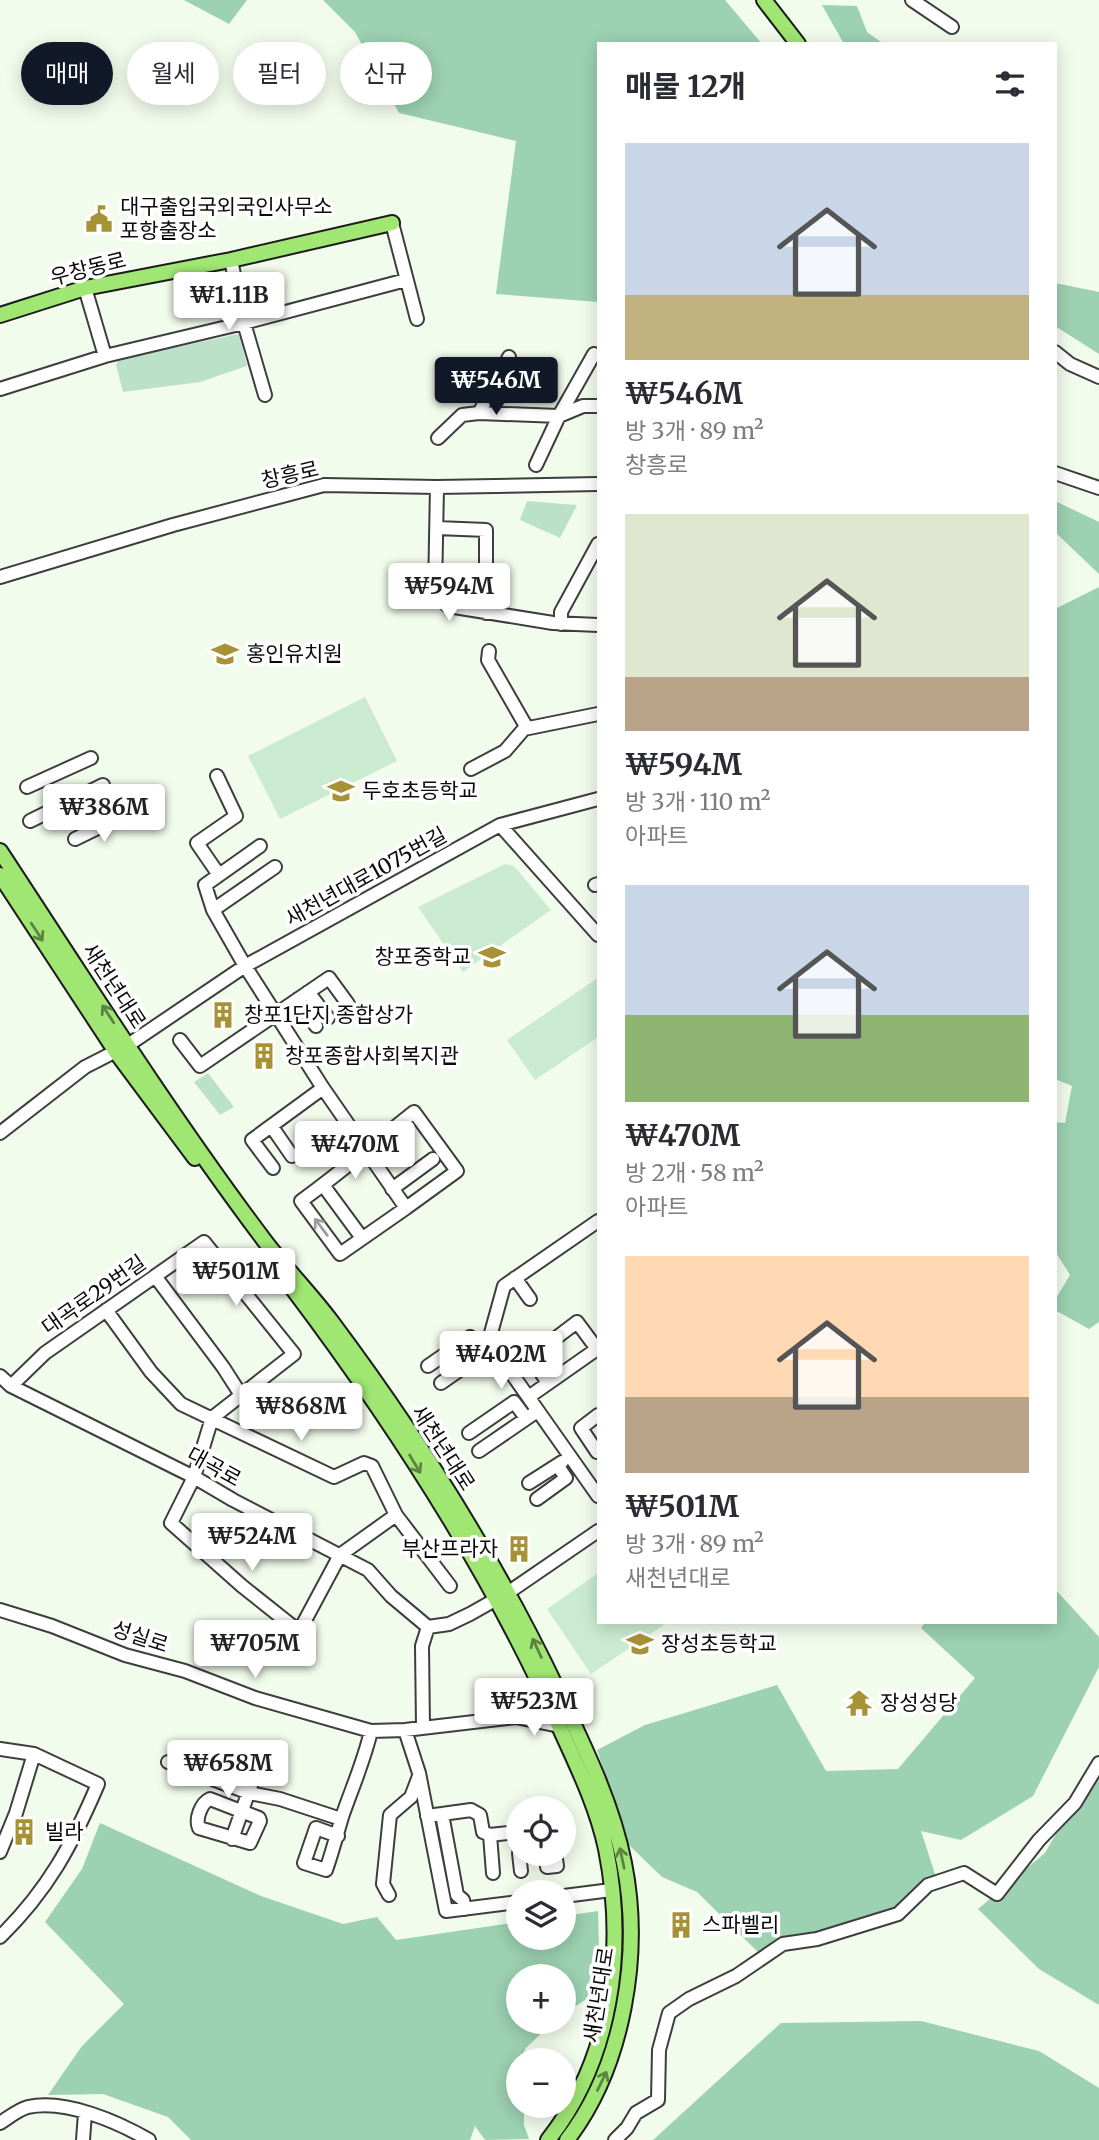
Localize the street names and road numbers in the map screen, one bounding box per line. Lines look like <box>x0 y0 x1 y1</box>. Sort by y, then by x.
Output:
street label: 우창동로 <box>47 246 129 291</box>
street label: 창흥로 <box>259 455 321 494</box>
street label: 새천년대로1075번길 <box>280 821 451 932</box>
street label: 새천년대로 <box>77 938 152 1034</box>
street label: 대곡로29번길 <box>36 1249 151 1340</box>
street label: 새천년대로 <box>406 1400 481 1496</box>
street label: 대곡로 <box>182 1441 246 1492</box>
street label: 성실로 <box>108 1615 172 1658</box>
street label: 새천년대로 <box>578 1945 619 2045</box>

